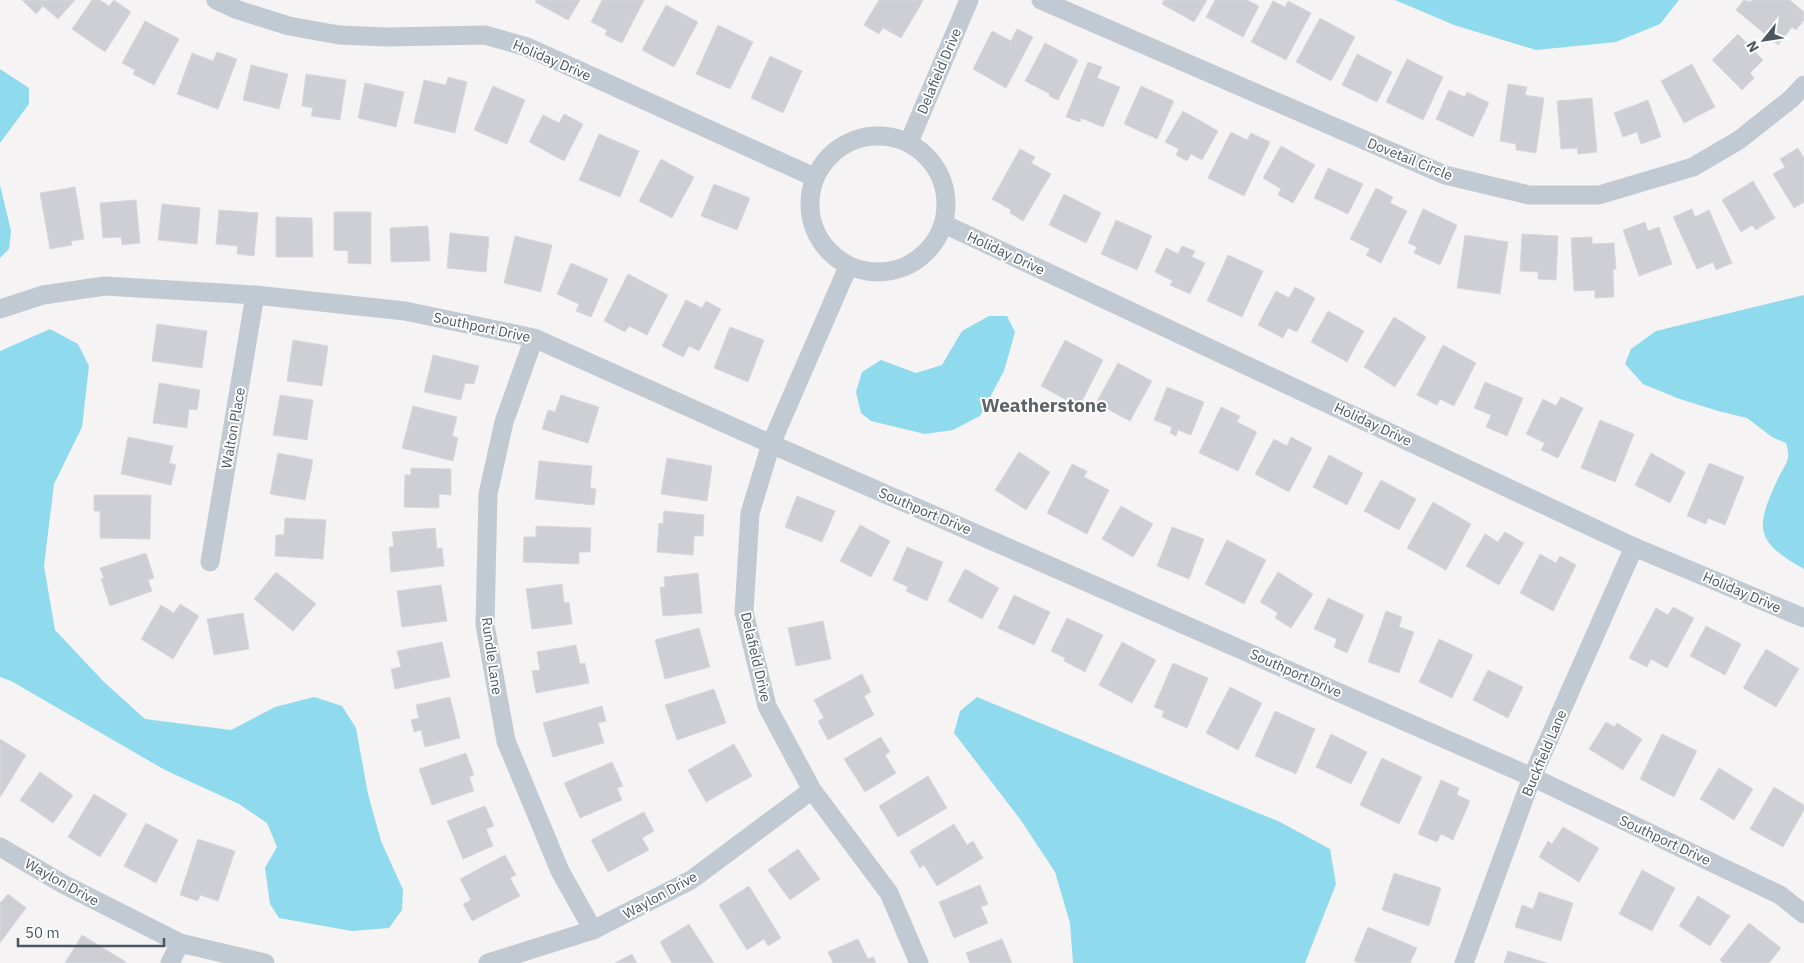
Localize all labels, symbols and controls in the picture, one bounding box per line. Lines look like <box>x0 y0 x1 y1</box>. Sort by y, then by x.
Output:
north arrow <box>1739 15 1789 65</box>
street label: Delafield Drive <box>913 25 965 117</box>
street label: Holiday Drive <box>510 35 594 85</box>
text: N <box>1742 38 1763 55</box>
street label: Dovetail Circle <box>1365 134 1456 184</box>
street label: Holiday Drive <box>964 227 1048 279</box>
street label: Southport Drive <box>432 308 532 346</box>
street label: Walton Place <box>217 386 249 470</box>
district label: Weatherstone <box>981 393 1107 417</box>
street label: Holiday Drive <box>1331 398 1415 450</box>
street label: Southport Drive <box>876 483 974 539</box>
street label: Holiday Drive <box>1700 567 1784 617</box>
street label: Delafield Drive <box>737 610 775 704</box>
street label: Rundle Lane <box>478 616 506 696</box>
street label: Southport Drive <box>1247 645 1345 701</box>
street label: Buckfield Lane <box>1518 707 1570 799</box>
street label: Southport Drive <box>1616 811 1714 869</box>
street label: Waylon Drive <box>22 854 103 910</box>
street label: Waylon Drive <box>620 867 701 923</box>
scale bar <box>18 916 164 948</box>
text: 50 m <box>25 923 60 942</box>

